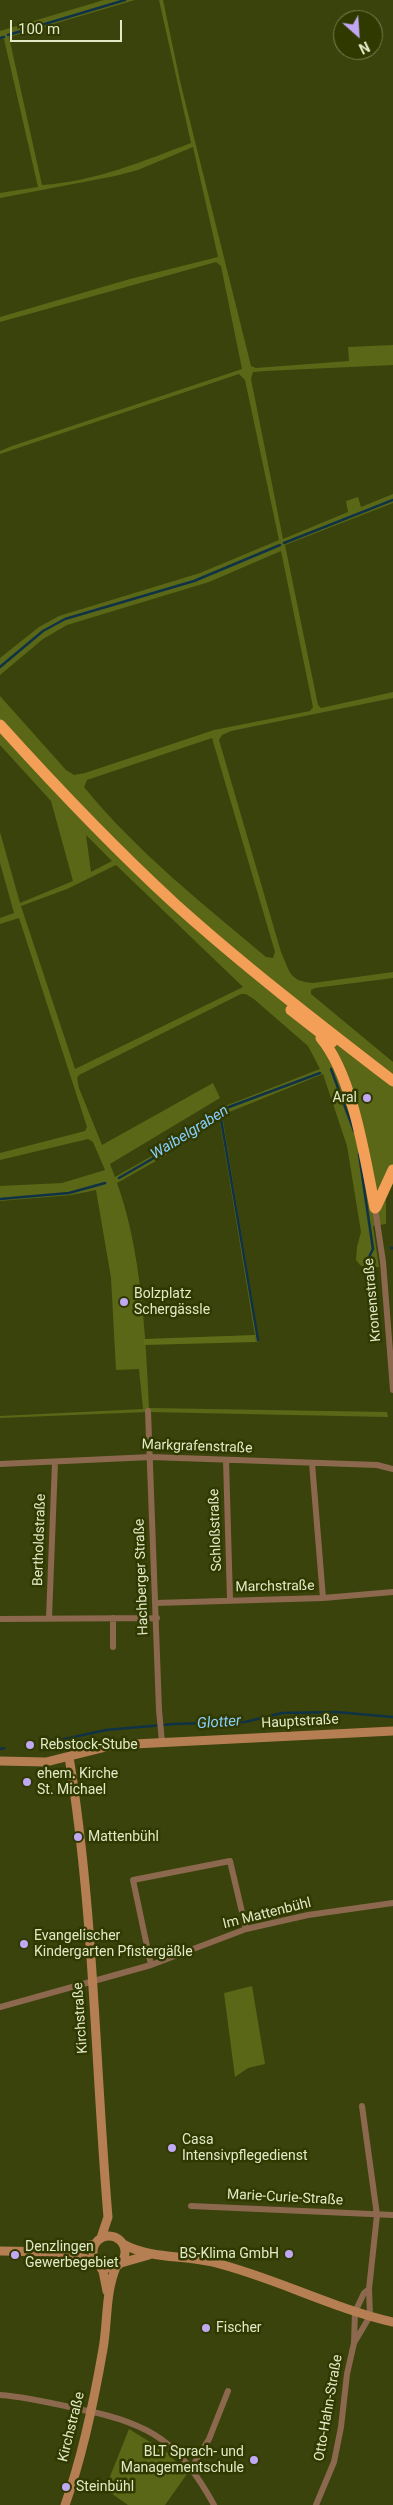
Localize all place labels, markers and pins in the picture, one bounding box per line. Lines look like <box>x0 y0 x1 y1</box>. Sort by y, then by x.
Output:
place label: Aral <box>332 1090 357 1106</box>
marker: Aral <box>361 1092 373 1104</box>
place label: Bolzplatz Schergässle <box>134 1286 210 1318</box>
marker: Bolzplatz Schergässle <box>118 1296 130 1308</box>
place label: Rebstock-Stube <box>40 1737 138 1753</box>
marker: Rebstock-Stube <box>24 1739 36 1751</box>
place label: ehem. Kirche St. Michael <box>37 1766 118 1798</box>
marker: ehem. Kirche St. Michael <box>21 1776 33 1788</box>
place label: Mattenbühl <box>88 1829 159 1845</box>
marker: Mattenbühl <box>72 1831 84 1843</box>
place label: Evangelischer Kindergarten Pfistergäßle <box>34 1928 193 1960</box>
marker: Evangelischer Kindergarten Pfistergäßle <box>18 1938 30 1950</box>
place label: Casa Intensivpflegedienst <box>182 2132 307 2164</box>
marker: Casa Intensivpflegedienst <box>166 2142 178 2154</box>
place label: Denzlingen Gewerbegebiet <box>25 2239 118 2272</box>
place label: BS-Klima GmbH <box>179 2246 279 2262</box>
marker: BS-Klima GmbH <box>283 2248 295 2260</box>
marker: Denzlingen Gewerbegebiet <box>9 2249 21 2261</box>
place label: Fischer <box>216 2320 262 2336</box>
marker: Fischer <box>200 2322 212 2334</box>
place label: BLT Sprach- und Managementschule <box>121 2444 244 2476</box>
marker: BLT Sprach- und Managementschule <box>248 2454 260 2466</box>
place label: Steinbühl <box>76 2479 134 2495</box>
marker: Steinbühl <box>60 2481 72 2493</box>

